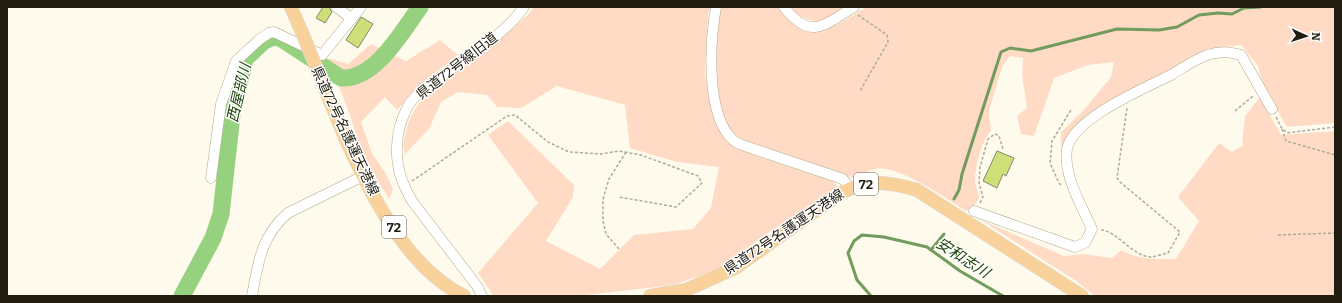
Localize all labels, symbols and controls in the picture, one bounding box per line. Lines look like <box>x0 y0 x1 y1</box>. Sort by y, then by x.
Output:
north arrow <box>1286 16 1326 56</box>
street label: 県道72号線旧道 <box>413 29 501 103</box>
text: N <box>1309 32 1322 42</box>
water label: 西屋部川 <box>223 60 255 124</box>
street label: 県道72号名護運天港線 <box>308 64 382 198</box>
road number: 72 <box>854 173 878 195</box>
street label: 県道72号名護運天港線 <box>721 186 847 278</box>
road number: 72 <box>382 216 406 238</box>
water label: 安和志川 <box>933 234 995 283</box>

